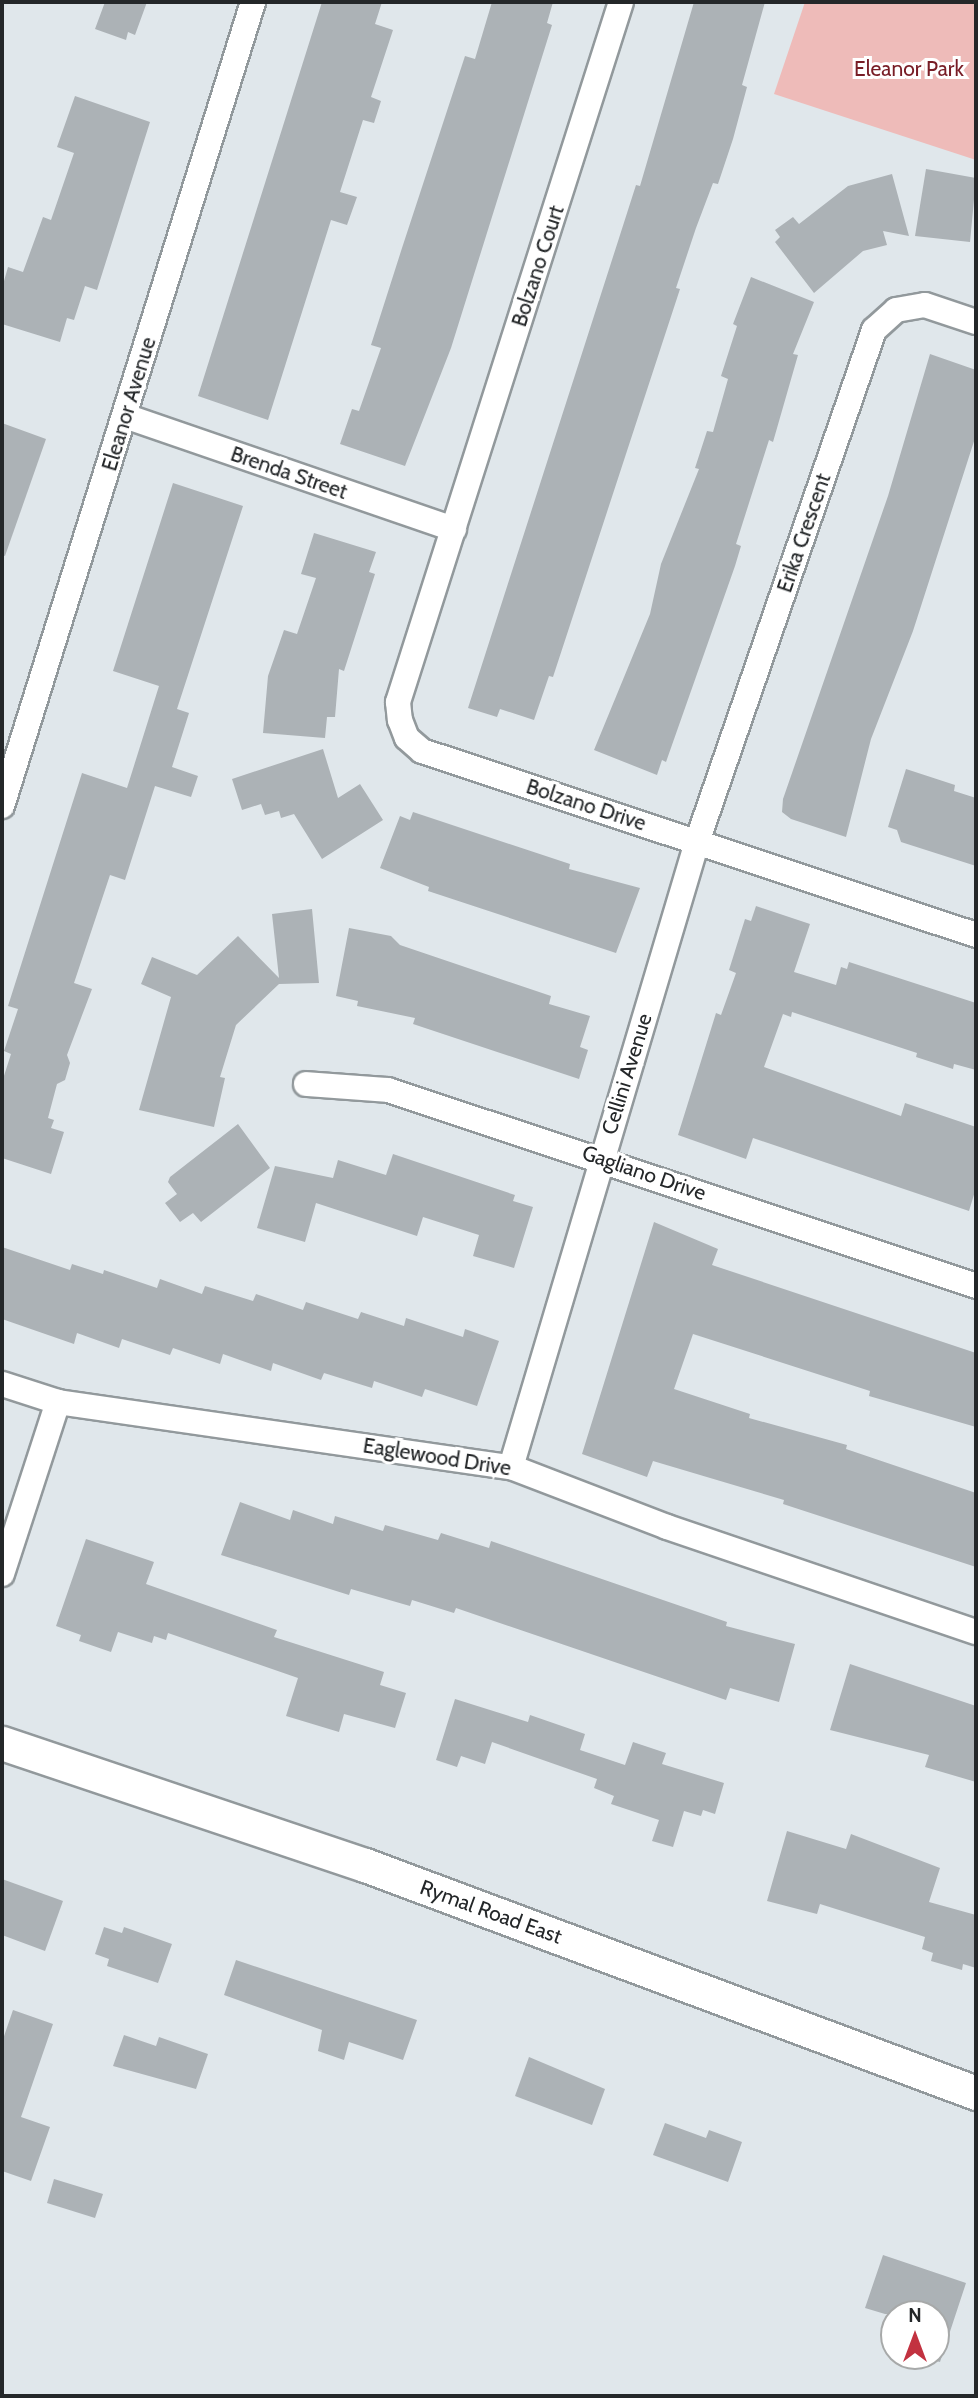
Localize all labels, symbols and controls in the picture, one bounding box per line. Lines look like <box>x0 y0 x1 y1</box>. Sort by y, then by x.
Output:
park label: Eleanor Park <box>854 56 964 82</box>
street label: Bolzano Court <box>507 202 569 330</box>
street label: Eleanor Avenue <box>97 334 161 474</box>
street label: Brenda Street <box>227 441 351 505</box>
street label: Erika Crescent <box>772 470 836 596</box>
street label: Bolzano Drive <box>523 774 649 836</box>
street label: Cellini Avenue <box>597 1010 657 1138</box>
street label: Gagliano Drive <box>579 1140 709 1206</box>
street label: Eaglewood Drive <box>361 1433 513 1481</box>
street label: Rymal Road East <box>417 1875 565 1949</box>
north arrow <box>880 2300 950 2370</box>
text: N <box>908 2304 922 2327</box>

